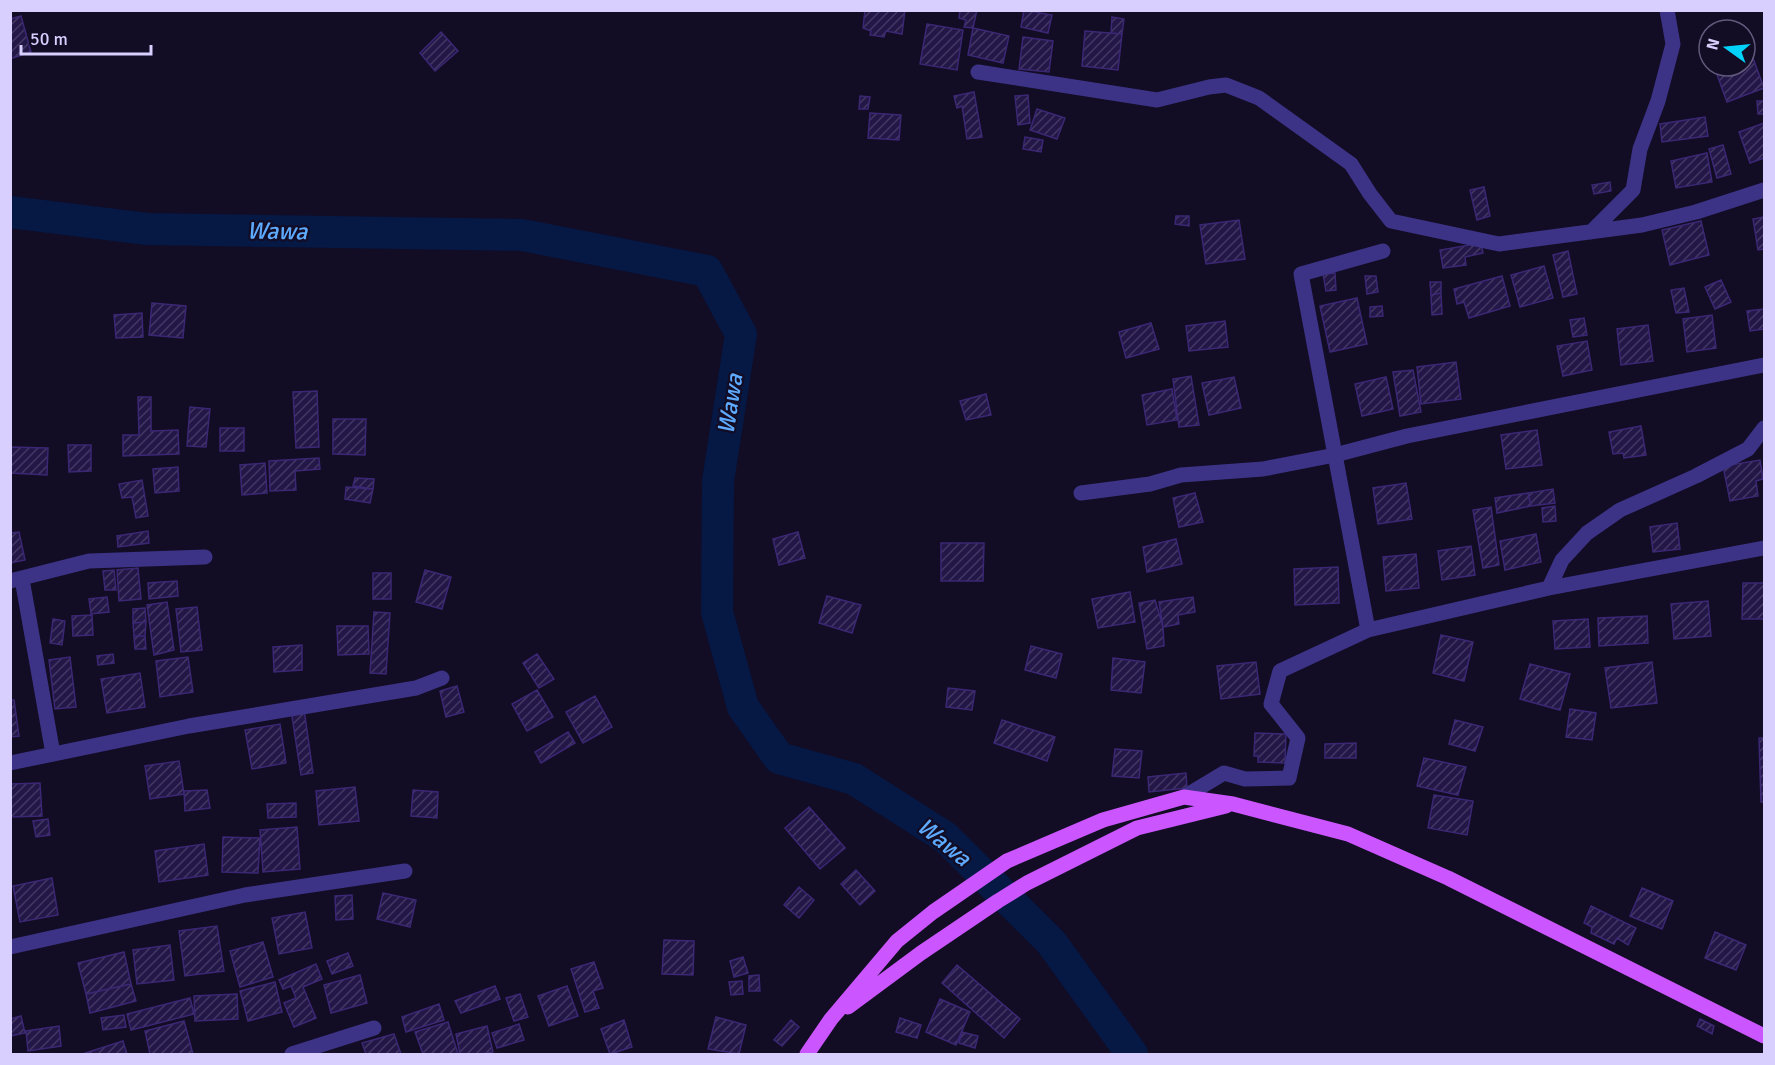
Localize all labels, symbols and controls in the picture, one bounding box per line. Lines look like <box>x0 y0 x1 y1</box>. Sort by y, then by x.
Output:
scale bar <box>21 18 152 56</box>
north arrow <box>1697 18 1757 78</box>
text: 50 m <box>30 28 68 50</box>
text: N <box>1702 36 1725 52</box>
water label: Wawa <box>246 215 308 247</box>
water label: Wawa <box>710 371 750 436</box>
water label: Wawa <box>911 811 978 873</box>

